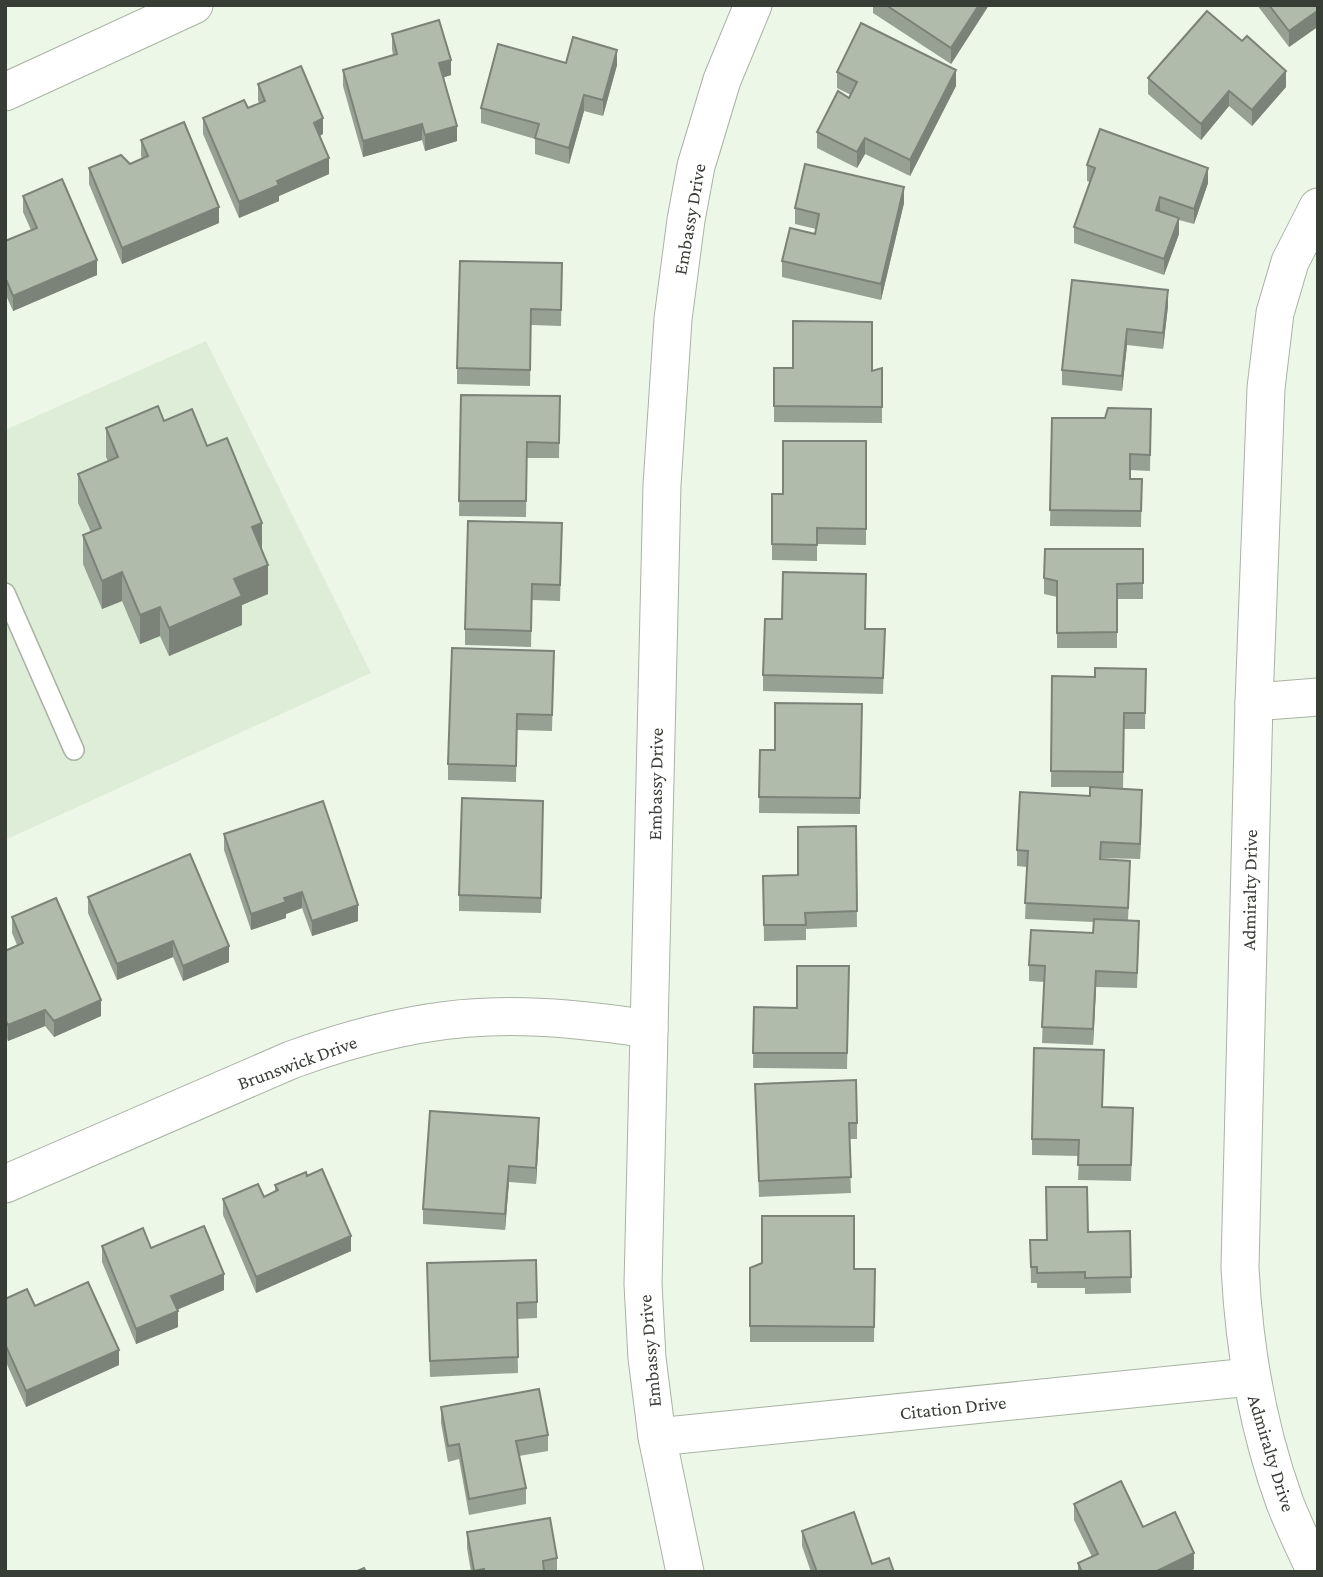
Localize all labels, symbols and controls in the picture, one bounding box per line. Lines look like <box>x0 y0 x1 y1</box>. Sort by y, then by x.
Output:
street label: Embassy Drive <box>669 162 710 276</box>
street label: Embassy Drive <box>644 728 667 840</box>
street label: Admiralty Drive <box>1238 829 1261 951</box>
street label: Brunswick Drive <box>235 1031 360 1094</box>
street label: Embassy Drive <box>634 1294 665 1408</box>
street label: Citation Drive <box>899 1391 1007 1424</box>
street label: Admiralty Drive <box>1244 1392 1299 1514</box>

